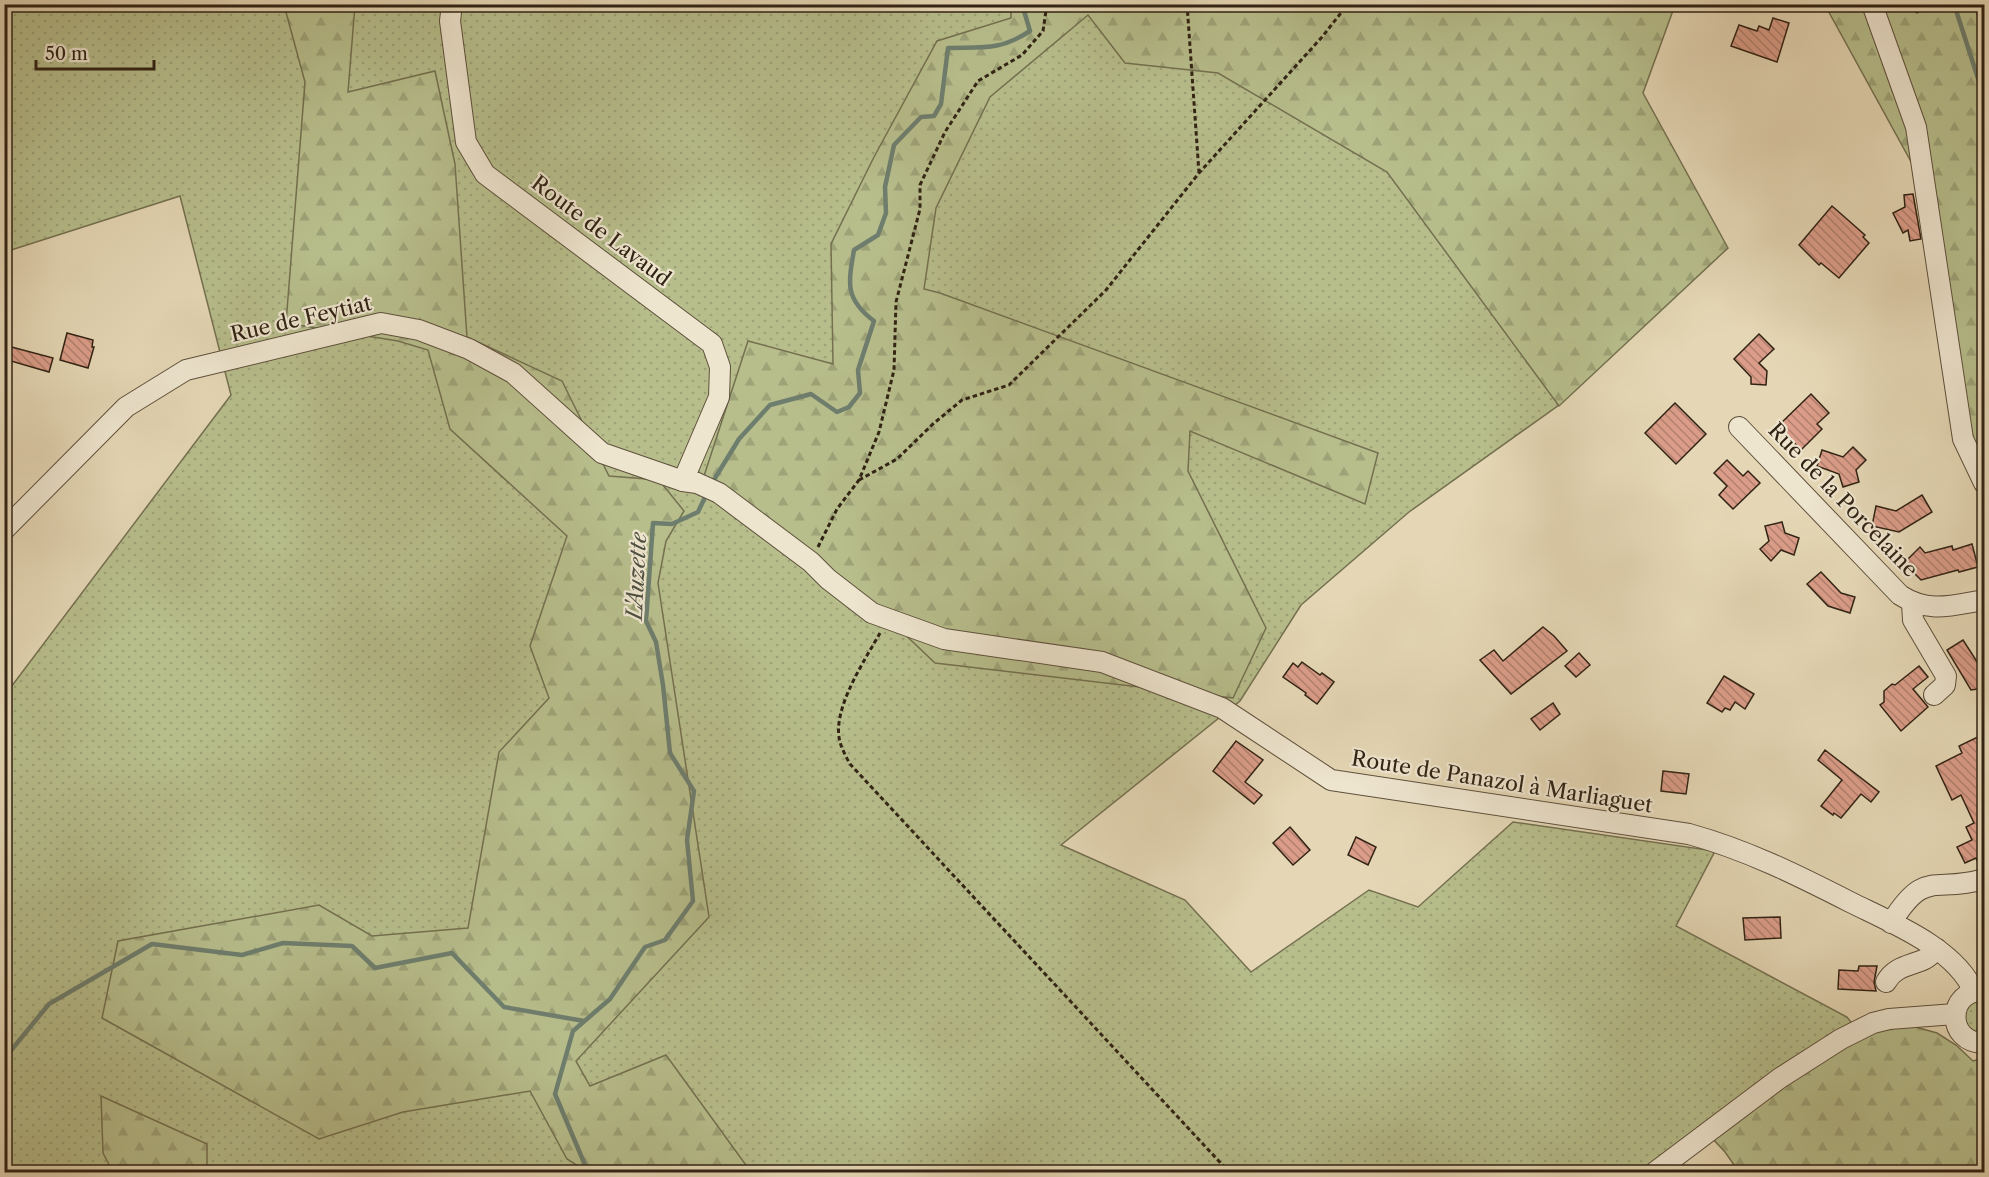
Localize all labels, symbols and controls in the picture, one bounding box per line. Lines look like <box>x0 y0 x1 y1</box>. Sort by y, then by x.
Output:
scale bar <box>36 33 154 71</box>
text: 50 m <box>45 43 88 65</box>
street label: Route de Lavaud <box>527 170 676 291</box>
street label: Rue de Feytiat <box>228 290 374 347</box>
street label: Rue de la Porcelaine <box>1763 417 1923 582</box>
water label: L'Auzette <box>621 530 652 623</box>
street label: Route de Panazol à Marliaguet <box>1350 745 1655 818</box>

